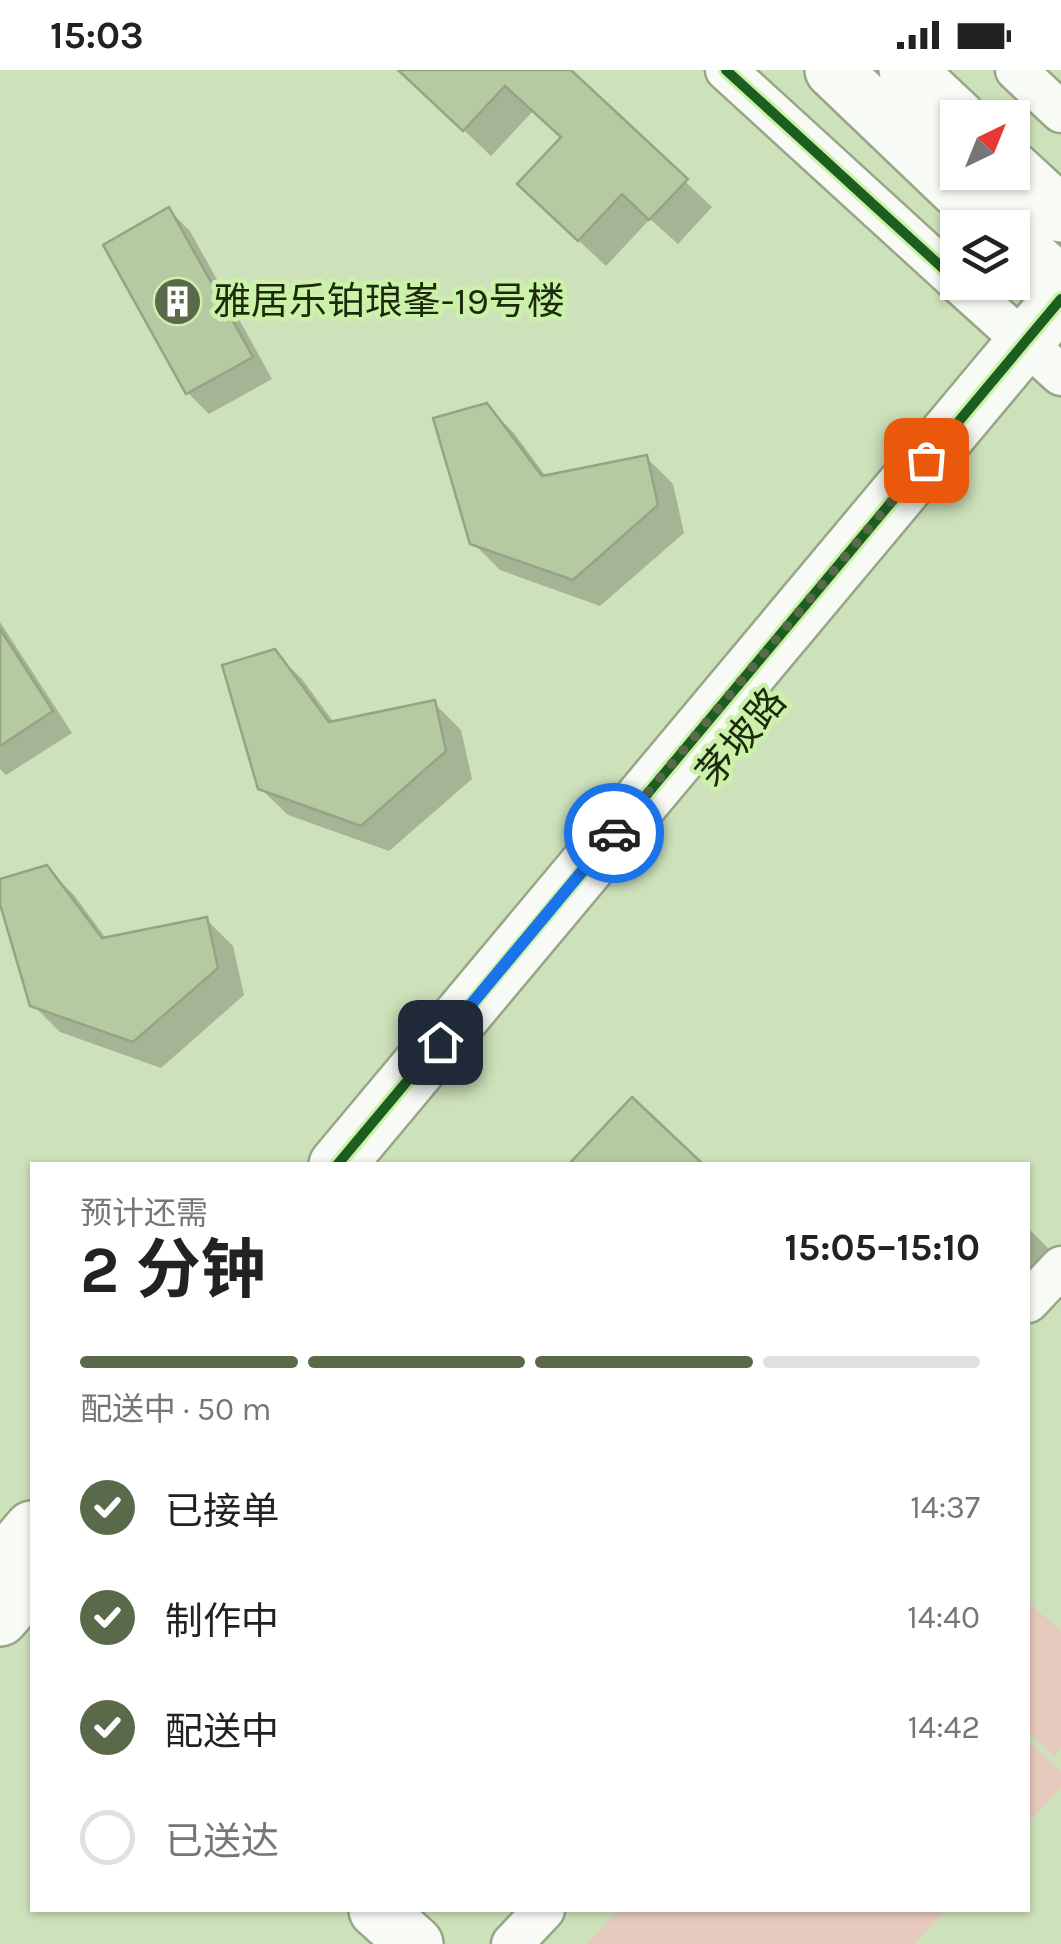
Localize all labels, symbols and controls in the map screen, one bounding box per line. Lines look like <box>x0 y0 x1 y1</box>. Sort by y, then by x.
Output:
text: 15:03 <box>50 13 144 58</box>
north arrow <box>940 100 1030 190</box>
map controls <box>940 100 1030 300</box>
button: layers <box>940 210 1030 300</box>
building icon: 雅居乐铂琅峯-19号楼 <box>152 275 204 327</box>
place label: 雅居乐铂琅峯-19号楼 <box>213 279 565 324</box>
pin <box>884 418 969 503</box>
icon: bag <box>899 433 954 488</box>
street label: 茅坡路 <box>688 679 795 795</box>
courier <box>564 783 664 883</box>
icon: car <box>587 806 642 861</box>
pin <box>398 1000 483 1085</box>
icon: home <box>413 1015 468 1070</box>
text: 预计还需 <box>80 1195 208 1232</box>
text: 15:05–15:10 <box>785 1225 980 1270</box>
text: 2 分钟 <box>80 1232 266 1308</box>
text: 配送中 · 50 m <box>80 1391 272 1428</box>
icon: check <box>80 1480 135 1535</box>
text: 已接单 <box>165 1489 279 1534</box>
text: 14:37 <box>910 1489 980 1526</box>
icon: check <box>80 1590 135 1645</box>
text: 制作中 <box>165 1599 279 1644</box>
text: 14:40 <box>907 1599 980 1636</box>
icon: check <box>80 1700 135 1755</box>
text: 配送中 <box>165 1709 279 1754</box>
text: 14:42 <box>908 1709 980 1746</box>
text: 已送达 <box>165 1819 279 1864</box>

